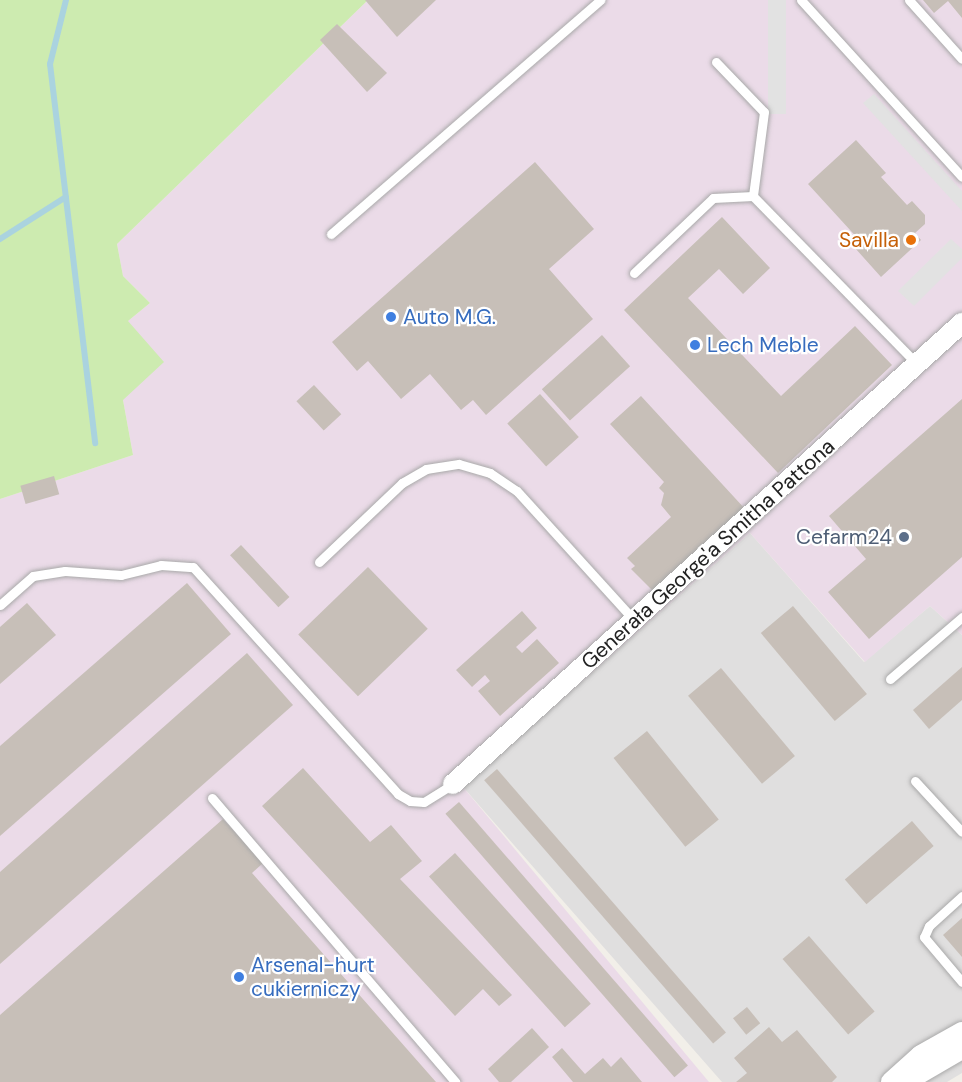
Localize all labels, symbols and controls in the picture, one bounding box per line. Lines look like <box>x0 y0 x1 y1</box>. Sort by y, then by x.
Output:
place label: Savilla <box>839 227 899 253</box>
marker: Savilla <box>904 233 918 247</box>
place label: Auto M.G. <box>403 304 496 330</box>
marker: Auto M.G. <box>384 310 398 324</box>
place label: Lech Meble <box>707 332 819 358</box>
marker: Lech Meble <box>688 338 702 352</box>
street label: Generała George'a Smitha Pattona <box>576 434 840 674</box>
place label: Cefarm24 <box>796 524 892 550</box>
marker: Cefarm24 <box>897 530 911 544</box>
place label: Arsenal-hurt cukierniczy <box>251 952 375 1002</box>
marker: Arsenal-hurt cukierniczy <box>232 970 246 984</box>

